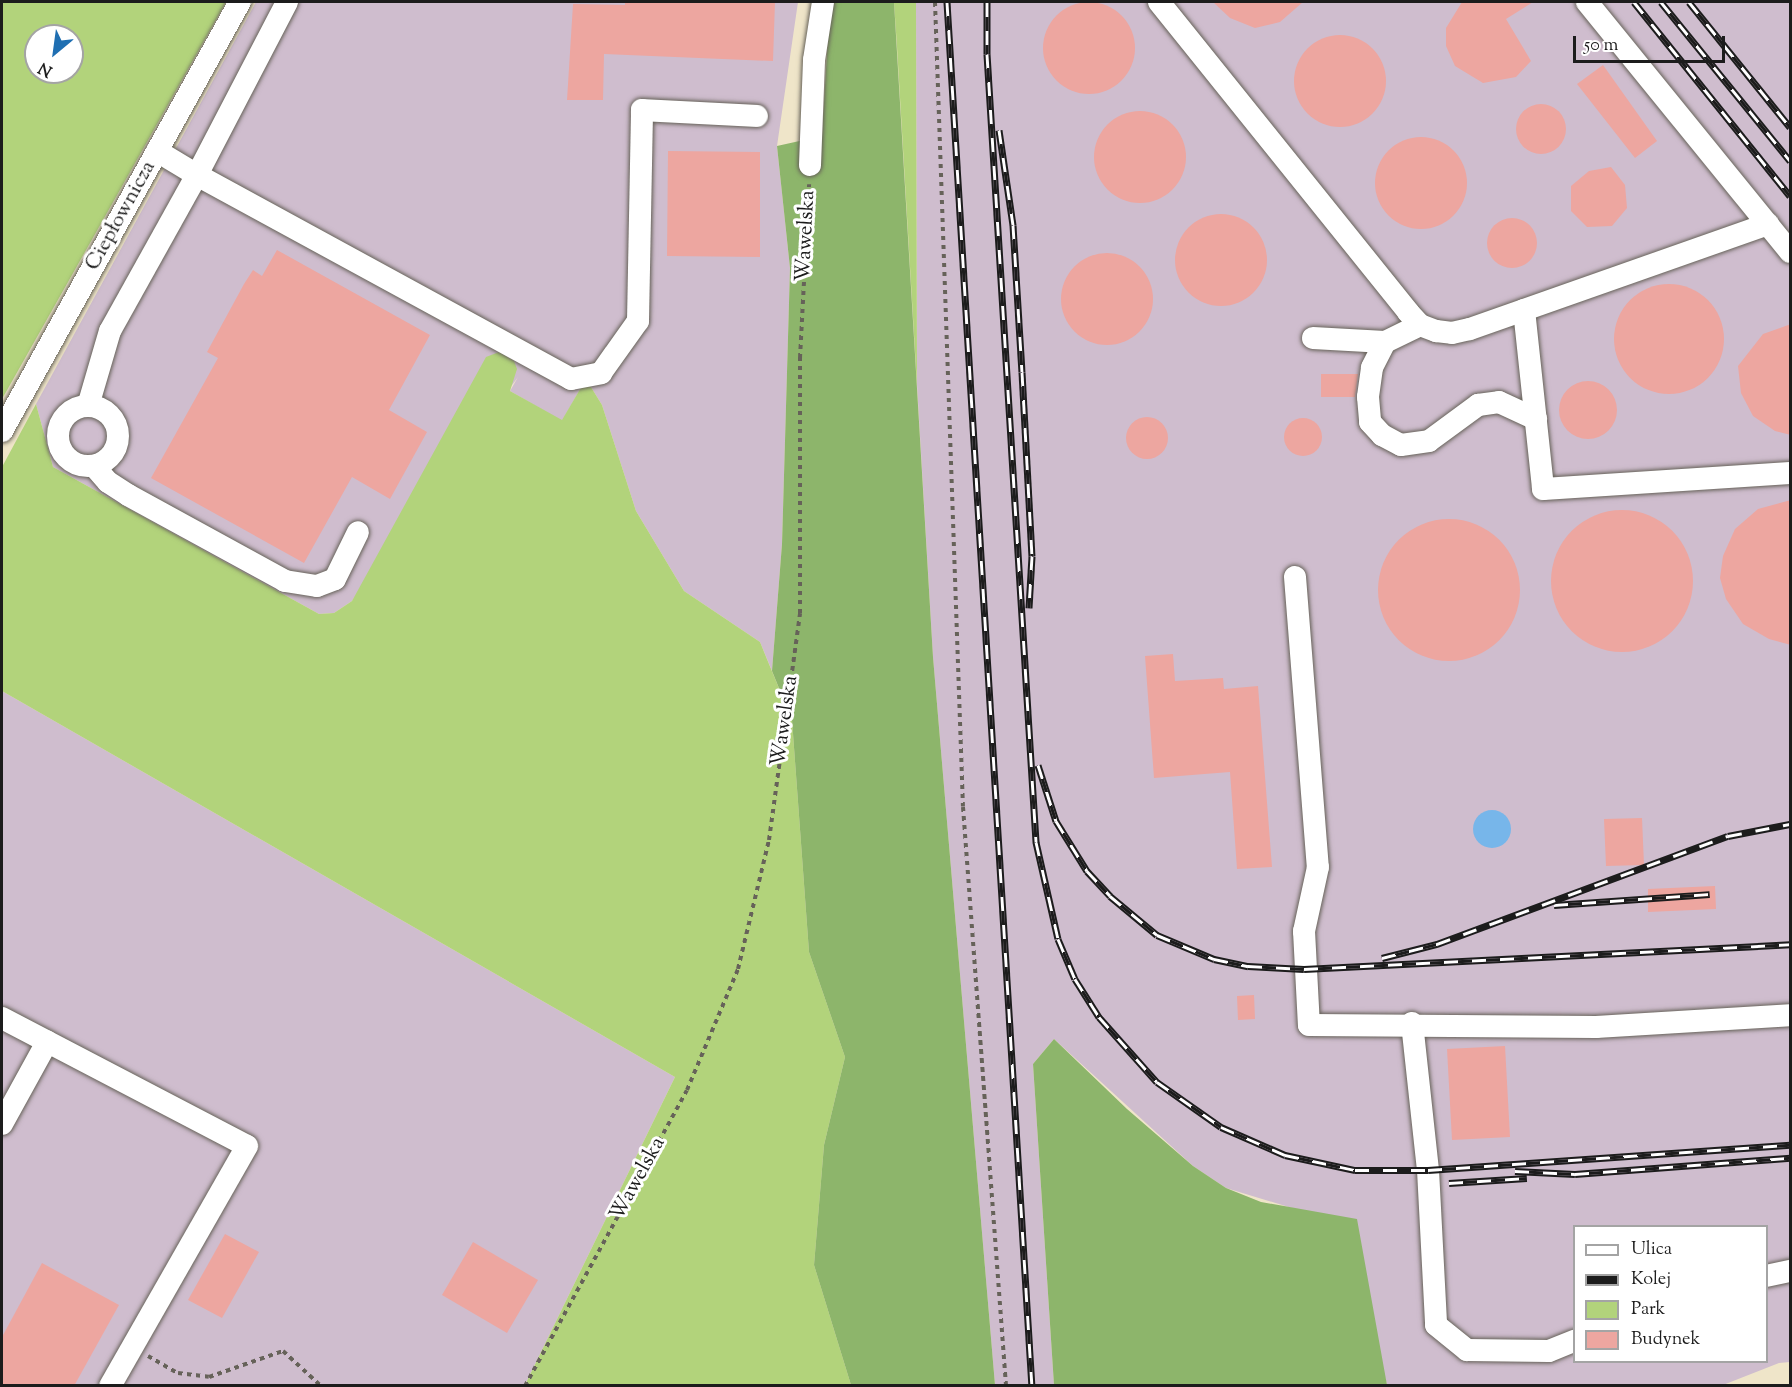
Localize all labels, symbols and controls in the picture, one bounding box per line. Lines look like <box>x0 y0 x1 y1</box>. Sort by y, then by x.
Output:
north arrow <box>24 24 84 84</box>
scale bar <box>1576 24 1728 62</box>
text: 50 m <box>1584 33 1618 59</box>
text: N <box>35 55 57 82</box>
street label: Ciepłownicza <box>81 157 161 275</box>
street label: Wawelska <box>791 190 821 282</box>
street label: Wawelska <box>766 674 804 768</box>
street label: Wawelska <box>605 1133 671 1225</box>
legend <box>1573 1225 1768 1363</box>
text: Ulica <box>1631 1237 1672 1263</box>
text: Kolej <box>1631 1267 1671 1293</box>
text: Park <box>1631 1297 1665 1323</box>
text: Budynek <box>1631 1327 1700 1353</box>

